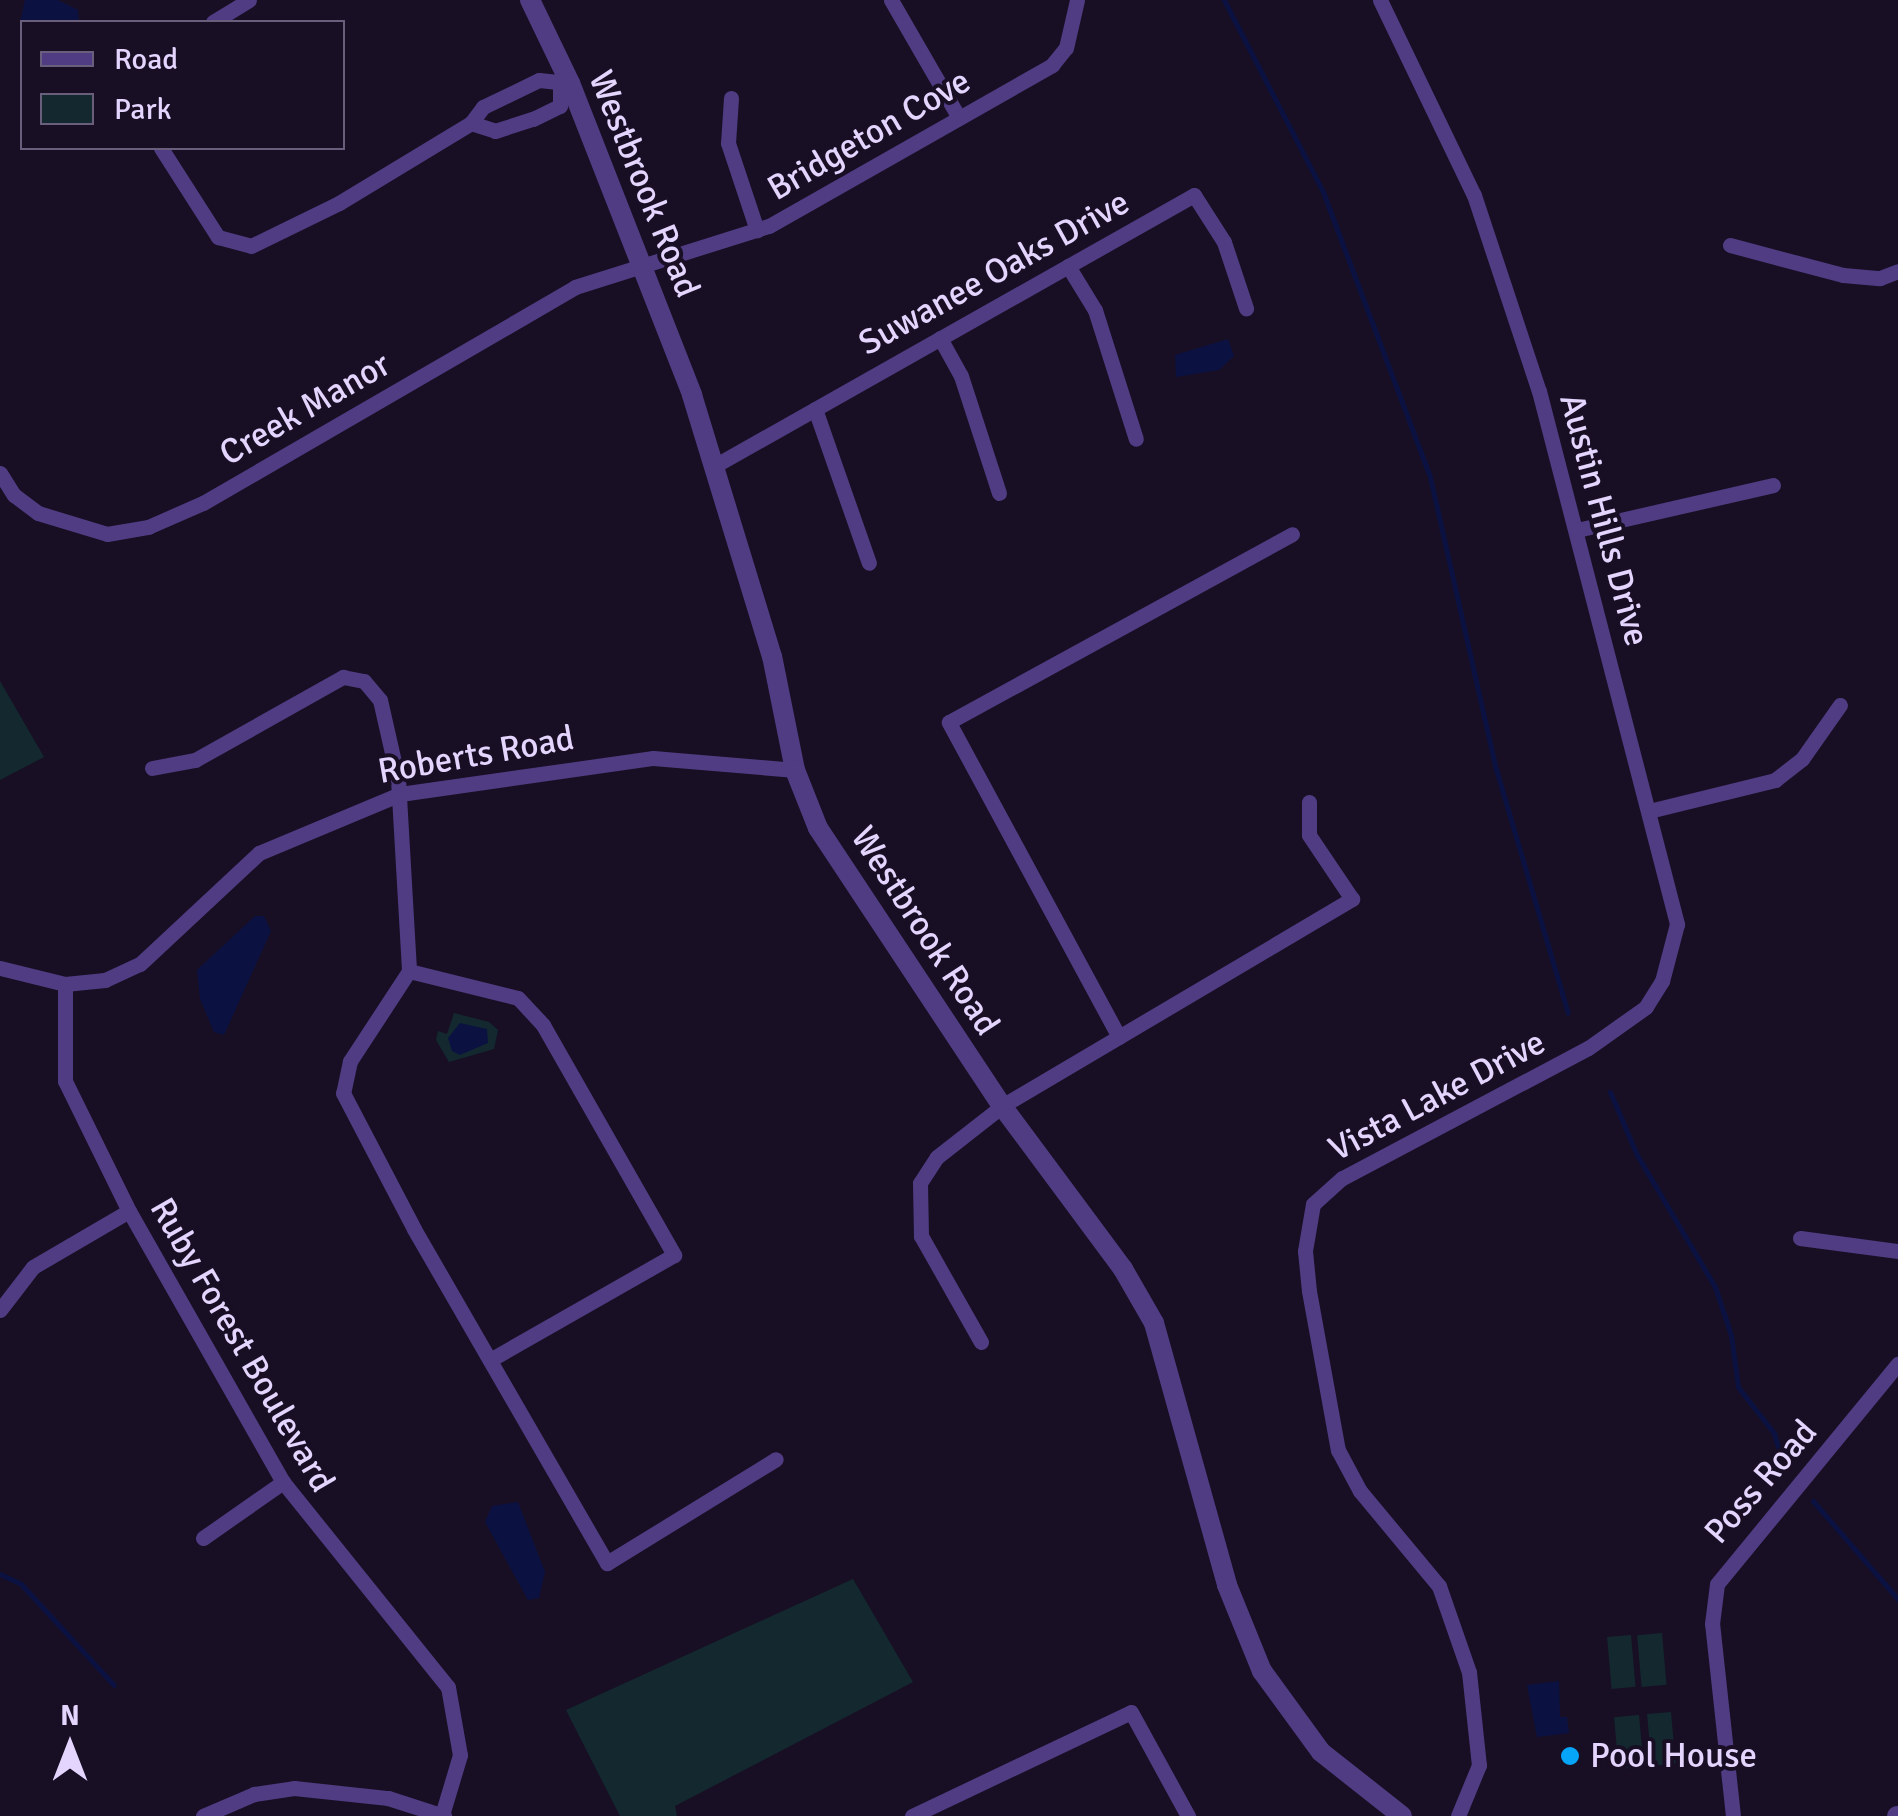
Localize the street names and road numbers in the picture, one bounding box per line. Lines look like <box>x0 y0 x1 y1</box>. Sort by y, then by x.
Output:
street label: Bridgeton Cove <box>760 60 978 210</box>
street label: Westbrook Road <box>579 65 709 303</box>
street label: Suwanee Oaks Drive <box>852 181 1136 365</box>
street label: Creek Manor <box>212 343 398 475</box>
street label: Austin Hills Drive <box>1550 390 1658 650</box>
street label: Roberts Road <box>375 717 577 793</box>
street label: Westbrook Road <box>842 819 1008 1043</box>
street label: Vista Lake Drive <box>1322 1021 1552 1171</box>
street label: Ruby Forest Boulevard <box>141 1190 343 1500</box>
street label: Poss Road <box>1696 1411 1826 1553</box>

